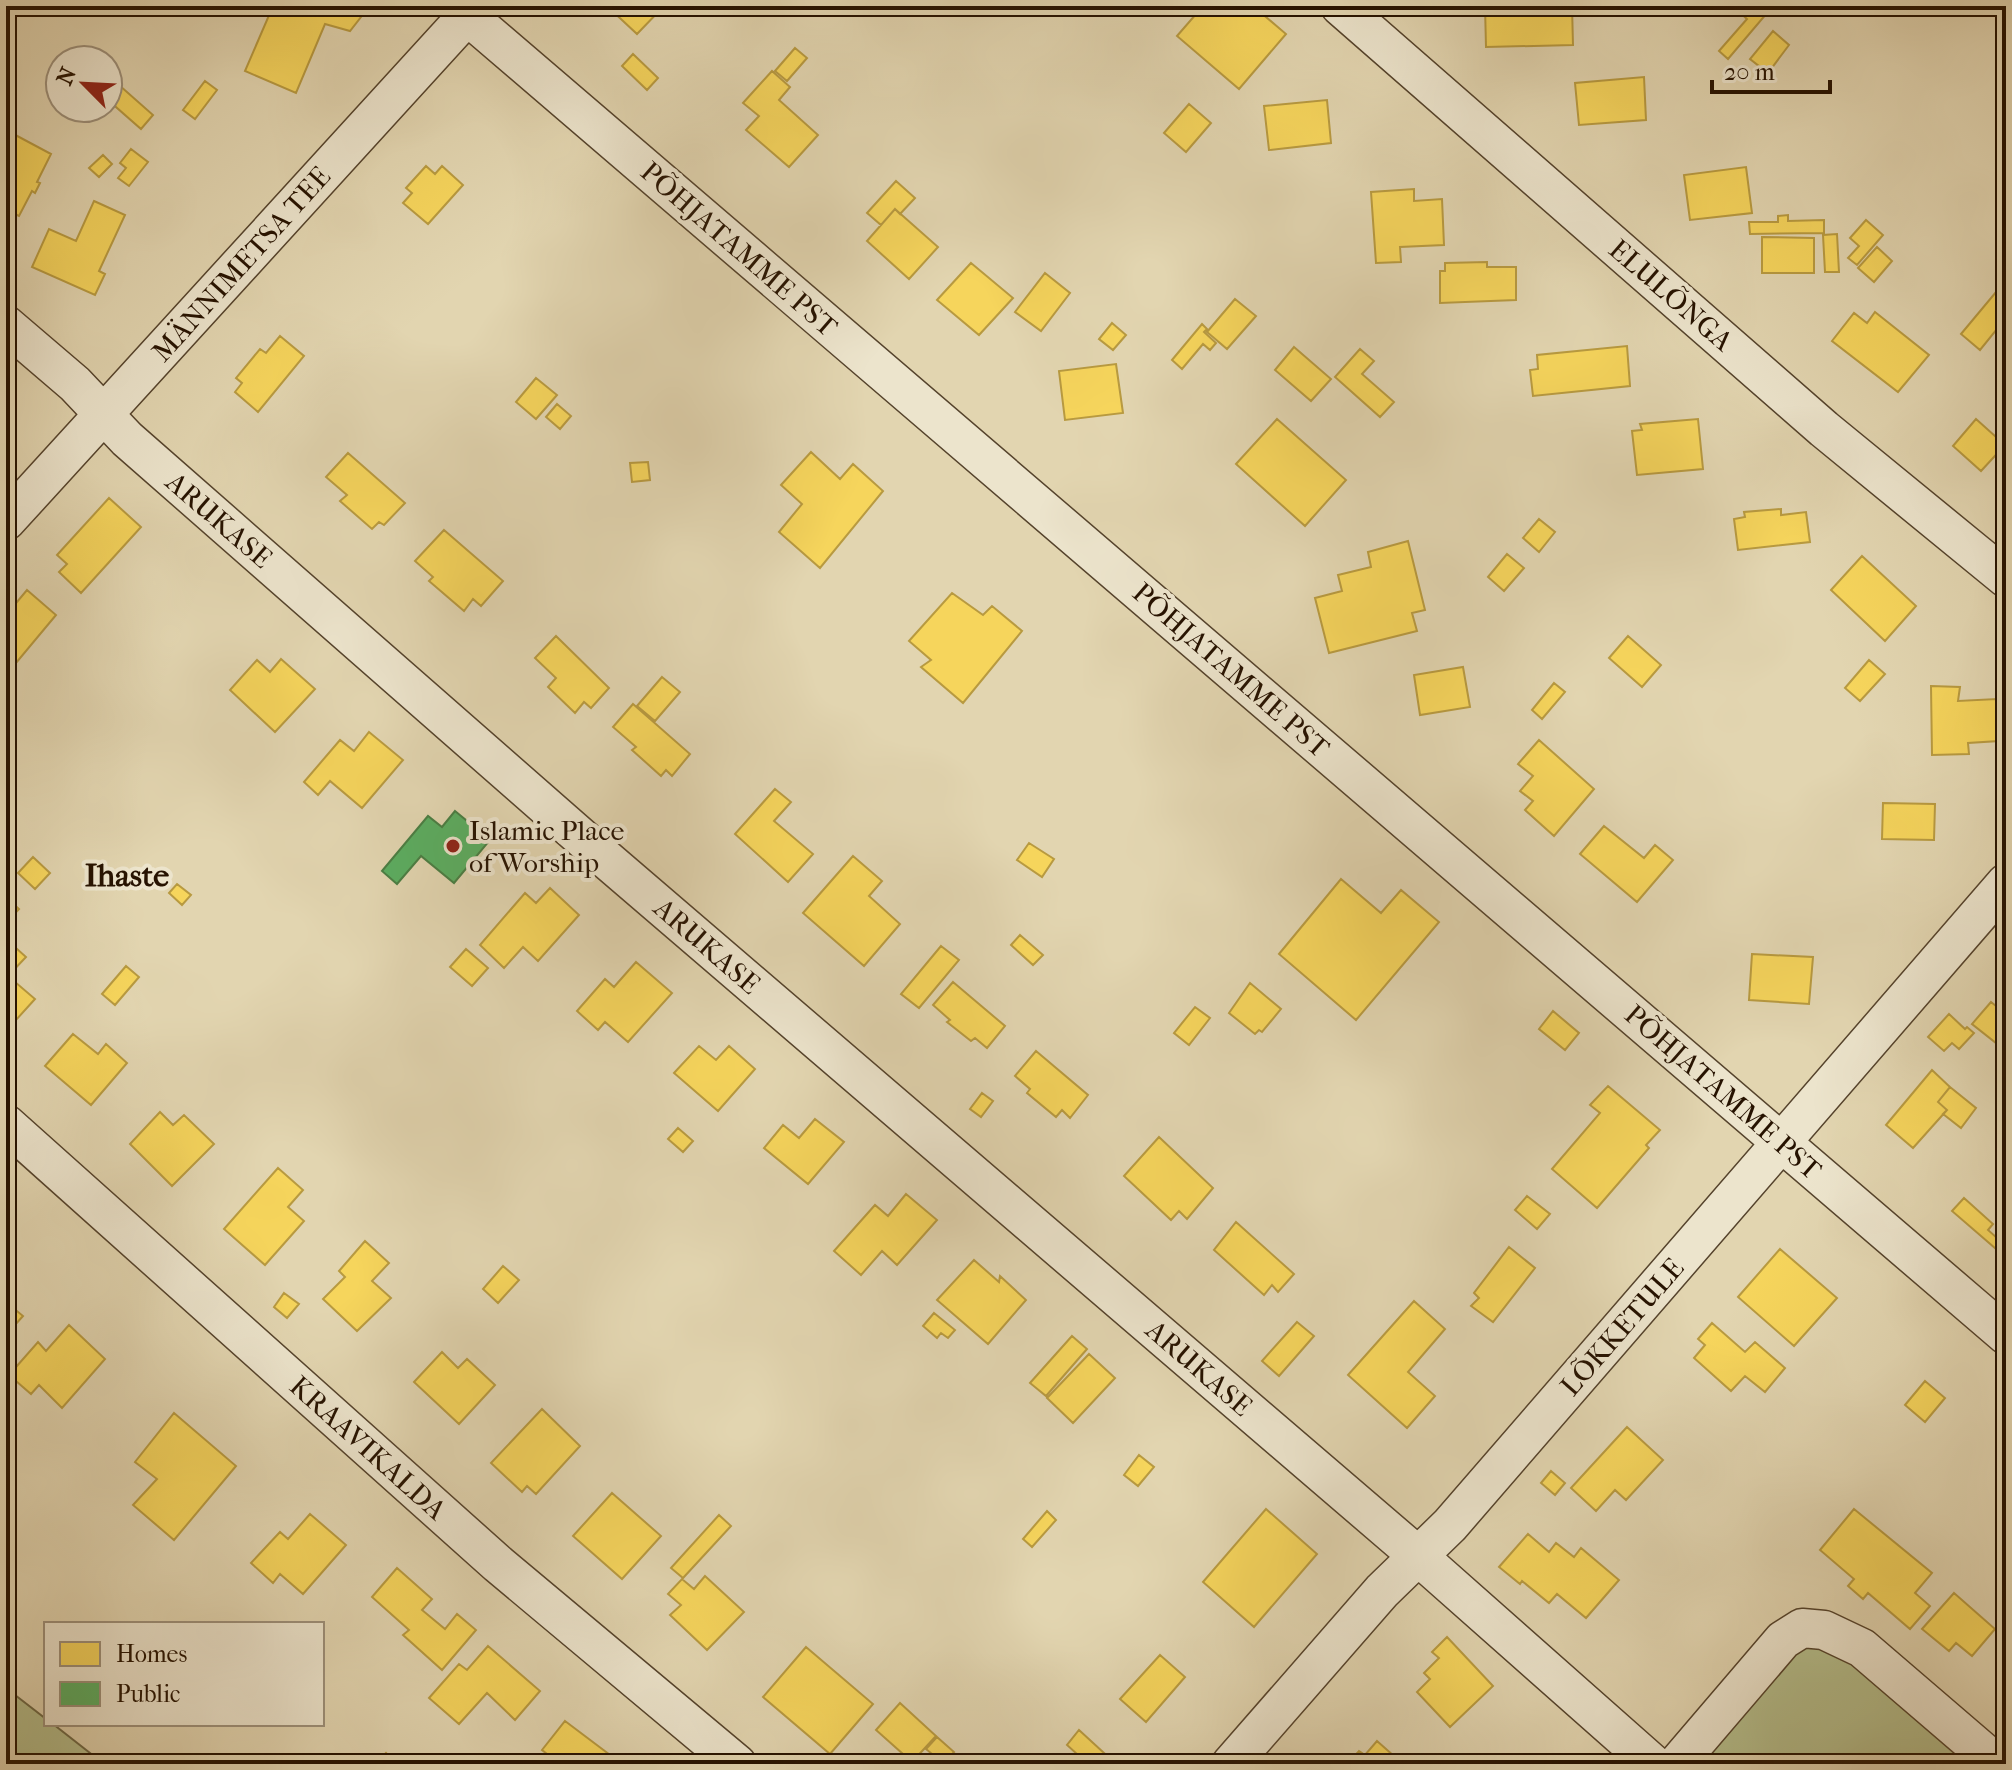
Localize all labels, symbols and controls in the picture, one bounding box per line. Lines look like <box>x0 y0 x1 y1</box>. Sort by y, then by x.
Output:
north arrow <box>44 44 124 124</box>
scale bar <box>1712 44 1830 94</box>
text: 20 m <box>1724 58 1775 86</box>
text: N <box>51 63 82 89</box>
street label: PÕHJATAMME PST <box>634 155 845 344</box>
street label: MÄNNIMETSA TEE <box>145 160 337 368</box>
street label: ELULÕNGA <box>1602 232 1740 358</box>
street label: ARUKASE <box>159 464 279 575</box>
street label: PÕHJATAMME PST <box>1126 576 1337 765</box>
place label: Islamic Place of Worship <box>469 814 624 879</box>
marker: Islamic Place of Worship <box>444 837 462 855</box>
district label: Ihaste <box>85 857 169 894</box>
street label: ARUKASE <box>647 890 767 1001</box>
street label: PÕHJATAMME PST <box>1618 998 1829 1187</box>
street label: LÕKKETULE <box>1553 1252 1691 1402</box>
street label: ARUKASE <box>1139 1312 1259 1423</box>
street label: KRAAVIKALDA <box>283 1369 453 1527</box>
legend <box>44 1622 324 1726</box>
text: Homes <box>116 1640 187 1668</box>
text: Public <box>116 1680 180 1708</box>

